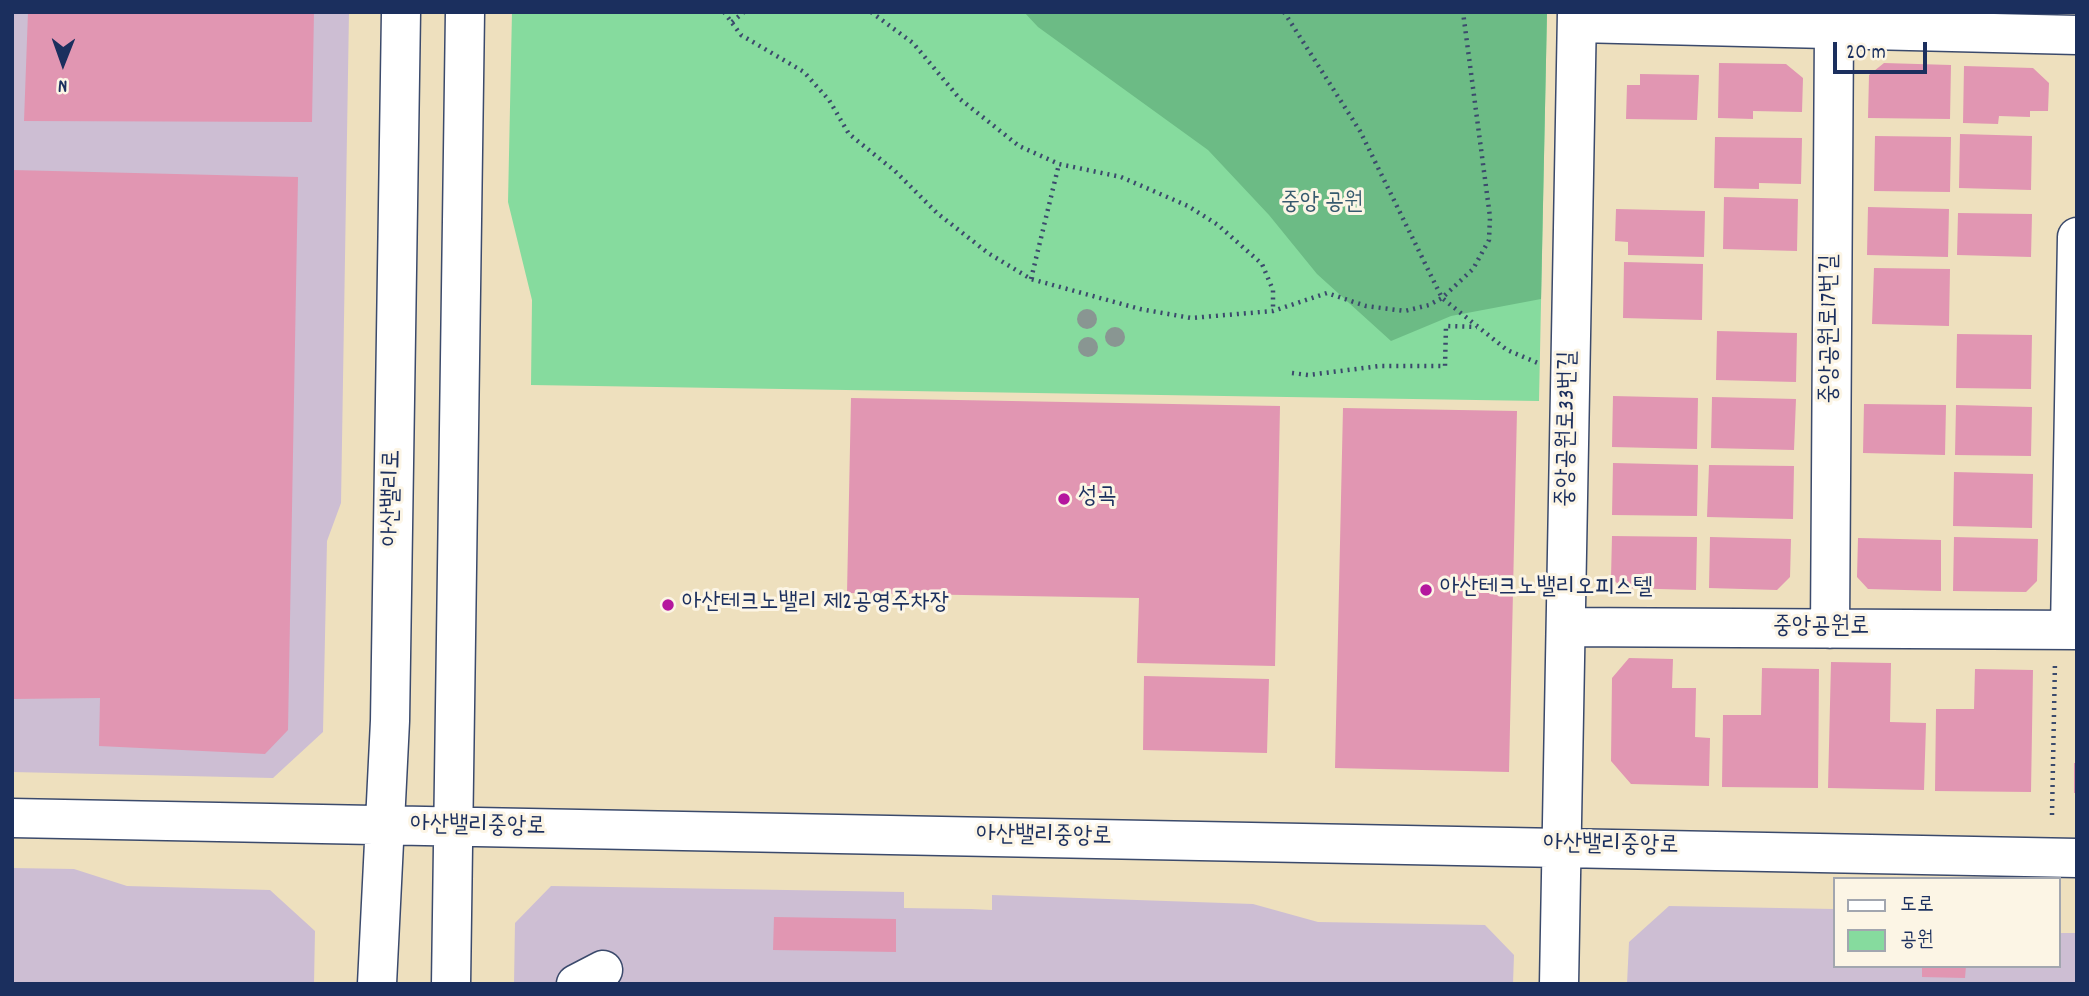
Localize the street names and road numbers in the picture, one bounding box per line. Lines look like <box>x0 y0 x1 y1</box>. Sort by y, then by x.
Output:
street label: 중앙공원로17번길 <box>1818 254 1846 404</box>
street label: 중앙공원로33번길 <box>1553 351 1585 507</box>
street label: 아산밸리로 <box>379 449 409 547</box>
street label: 중앙공원로 <box>1773 615 1869 643</box>
street label: 아산밸리중앙로 <box>410 812 546 844</box>
street label: 아산밸리중앙로 <box>976 822 1112 854</box>
street label: 아산밸리중앙로 <box>1543 831 1679 863</box>

